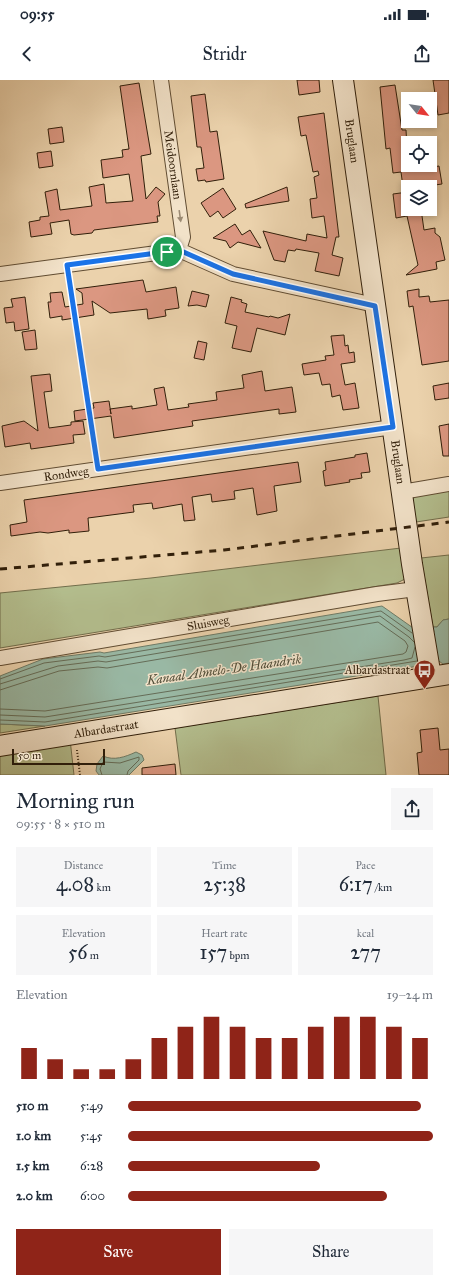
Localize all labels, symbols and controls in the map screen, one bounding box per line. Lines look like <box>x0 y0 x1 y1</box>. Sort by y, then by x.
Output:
text: 09:55 <box>20 5 55 23</box>
icon: back <box>16 43 38 65</box>
text: Stridr <box>202 43 247 65</box>
icon: share <box>411 43 433 65</box>
north arrow <box>401 92 437 128</box>
map controls <box>401 92 437 216</box>
street label: Bruglaan <box>341 118 362 165</box>
street label: Meidoornlaan <box>161 130 185 201</box>
button: locate <box>401 136 437 172</box>
button: layers <box>401 180 437 216</box>
one-way arrow <box>177 210 183 222</box>
pin <box>150 235 184 269</box>
icon: arrive <box>156 241 178 263</box>
street label: Bruglaan <box>387 439 408 486</box>
street label: Rondweg <box>43 464 90 485</box>
street label: Sluisweg <box>186 612 231 635</box>
water label: Kanaal Almelo-De Haandrik <box>145 651 302 689</box>
bus stop icon: Albardastraat <box>412 657 438 690</box>
place label: Albardastraat <box>344 663 411 677</box>
street label: Albardastraat <box>72 717 140 741</box>
scale bar <box>12 747 105 766</box>
text: 50 m <box>18 749 41 762</box>
text: Morning run <box>16 787 135 814</box>
button: share <box>391 788 433 830</box>
text: 09:55 · 8 × 510 m <box>16 816 105 832</box>
text: Distance <box>64 859 103 872</box>
text: Time <box>212 859 237 872</box>
text: Pace <box>356 859 375 872</box>
text: 4.08 <box>56 872 94 896</box>
text: 25:38 <box>203 872 246 896</box>
text: 6:17 <box>339 872 373 896</box>
text: km <box>94 881 111 894</box>
text: /km <box>373 881 392 894</box>
text: Elevation <box>62 927 105 940</box>
text: Heart rate <box>201 927 248 940</box>
text: kcal <box>357 927 374 940</box>
text: 56 <box>68 940 87 964</box>
text: 157 <box>199 940 227 964</box>
text: 277 <box>350 940 381 964</box>
text: m <box>87 949 99 962</box>
text: bpm <box>227 949 250 962</box>
text: Elevation <box>16 987 68 1003</box>
text: 19–24 m <box>387 987 433 1003</box>
text: 510 m <box>16 1098 48 1114</box>
text: 5:49 <box>80 1098 104 1114</box>
text: 1.0 km <box>16 1128 51 1144</box>
text: 5:45 <box>80 1128 103 1144</box>
text: 1.5 km <box>16 1158 49 1174</box>
text: 6:28 <box>80 1158 103 1174</box>
text: 2.0 km <box>16 1188 53 1204</box>
text: 6:00 <box>80 1188 105 1204</box>
button: Save <box>16 1229 221 1275</box>
button: Share <box>229 1229 433 1275</box>

